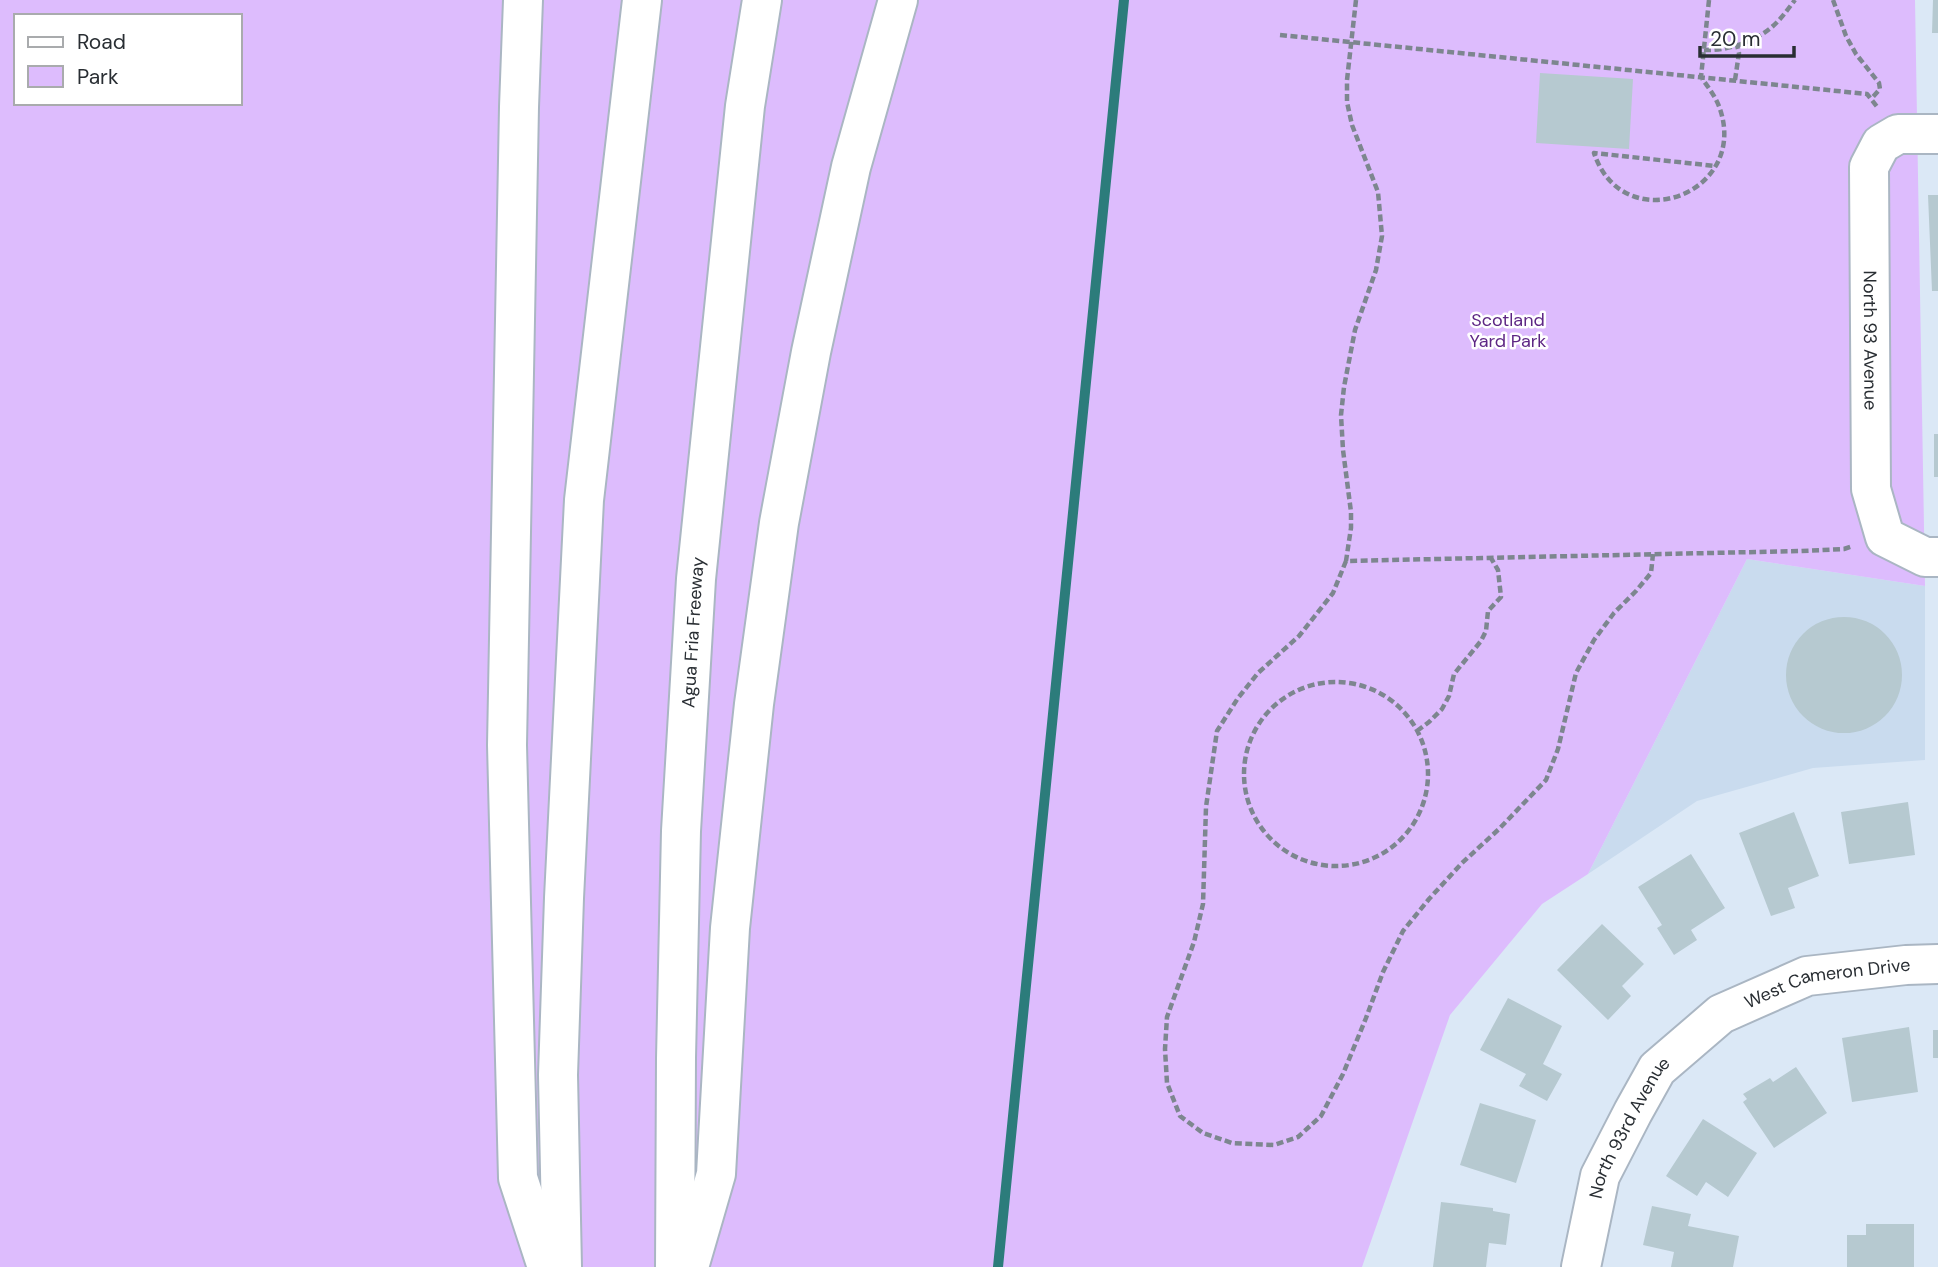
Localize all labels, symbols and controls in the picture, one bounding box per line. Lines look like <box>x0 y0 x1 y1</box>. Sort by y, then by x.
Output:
legend <box>14 14 242 105</box>
scale bar <box>1700 14 1794 58</box>
text: 20 m <box>1710 25 1761 53</box>
text: Road <box>77 28 126 56</box>
text: Park <box>77 63 119 91</box>
street label: North 93 Avenue <box>1858 270 1883 410</box>
park label: Scotland Yard Park <box>1470 308 1546 353</box>
street label: Agua Fria Freeway <box>676 556 710 709</box>
street label: West Cameron Drive <box>1741 953 1912 1014</box>
street label: North 93rd Avenue <box>1584 1051 1675 1201</box>

